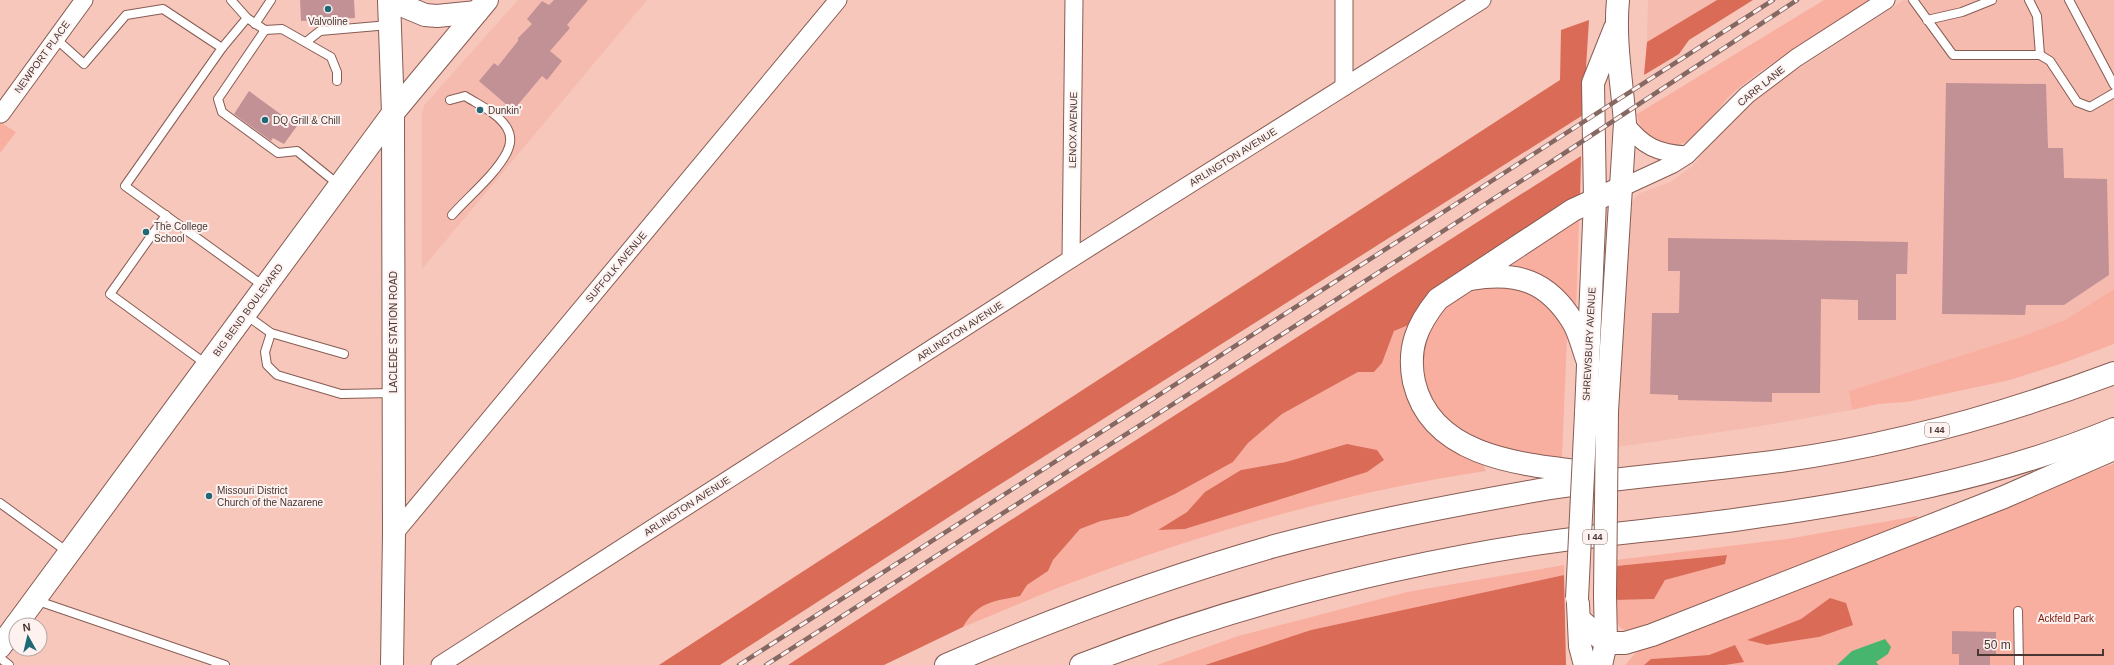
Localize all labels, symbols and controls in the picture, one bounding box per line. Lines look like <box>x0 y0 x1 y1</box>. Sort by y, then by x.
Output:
marker: Valvoline <box>323 4 333 14</box>
place label: Valvoline <box>308 16 348 27</box>
street label: NEWPORT PLACE <box>12 19 72 95</box>
street label: CARR LANE <box>1735 64 1787 108</box>
street label: LENOX AVENUE <box>1067 91 1079 168</box>
marker: Dunkin' <box>475 105 485 115</box>
place label: Dunkin' <box>488 105 521 116</box>
marker: DQ Grill & Chill <box>260 115 270 125</box>
place label: DQ Grill & Chill <box>273 115 340 126</box>
street label: ARLINGTON AVENUE <box>1187 125 1279 188</box>
place label: The College School <box>154 221 208 244</box>
marker: The College School <box>141 227 151 237</box>
street label: SUFFOLK AVENUE <box>583 229 649 305</box>
street label: BIG BEND BOULEVARD <box>211 262 285 358</box>
street label: LACLEDE STATION ROAD <box>388 271 399 393</box>
street label: SHREWSBURY AVENUE <box>1581 287 1597 401</box>
street label: ARLINGTON AVENUE <box>915 299 1006 363</box>
road number: I 44 <box>1925 423 1949 437</box>
street label: ARLINGTON AVENUE <box>642 474 733 538</box>
place label: Missouri District Church of the Nazarene <box>217 485 324 508</box>
marker: Missouri District Church of the Nazarene <box>204 491 214 501</box>
road number: I 44 <box>1583 530 1607 544</box>
park label: Ackfeld Park <box>2038 613 2095 624</box>
north arrow <box>8 617 48 657</box>
text: N <box>22 621 31 634</box>
scale bar <box>1978 631 2103 657</box>
text: 50 m <box>1984 638 2011 652</box>

